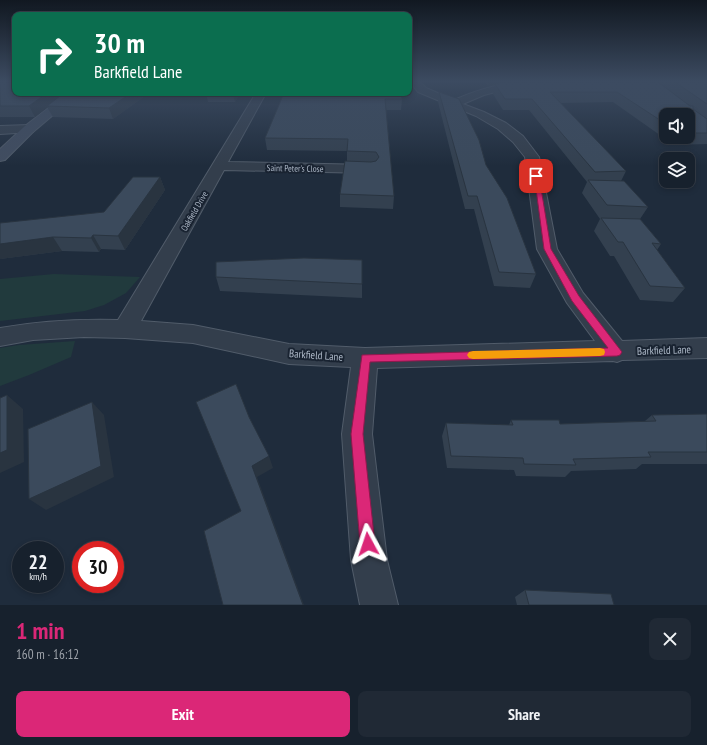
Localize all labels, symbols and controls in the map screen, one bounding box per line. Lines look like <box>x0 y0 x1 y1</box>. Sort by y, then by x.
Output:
text: 30 m <box>94 24 145 61</box>
icon: right <box>28 28 80 80</box>
text: Barkfield Lane <box>94 60 182 83</box>
map controls <box>659 108 695 188</box>
button: sound <box>659 108 695 144</box>
button: layers <box>659 152 695 188</box>
pin <box>519 159 553 193</box>
street label: Saint Peter's Close <box>266 162 324 174</box>
icon: arrive <box>525 165 547 187</box>
street label: Oakfield Drive <box>178 189 210 233</box>
street label: Barkfield Lane <box>637 342 692 358</box>
street label: Barkfield Lane <box>289 346 344 364</box>
position arrow <box>347 523 389 565</box>
speed limit sign: 30 <box>72 541 124 593</box>
text: 22 <box>28 549 48 575</box>
text: km/h <box>29 570 47 583</box>
text: 1 min <box>16 615 64 646</box>
button: close <box>649 618 691 660</box>
text: 160 m · 16:12 <box>16 646 79 663</box>
button: Exit <box>16 691 350 737</box>
button: Share <box>358 691 691 737</box>

